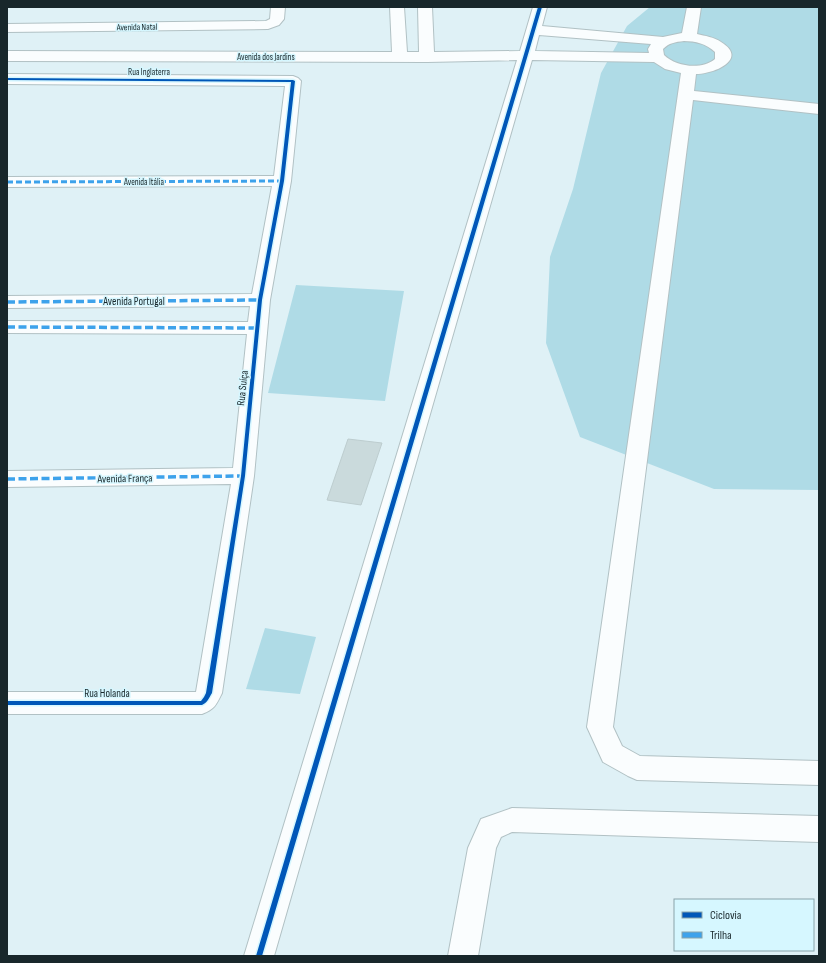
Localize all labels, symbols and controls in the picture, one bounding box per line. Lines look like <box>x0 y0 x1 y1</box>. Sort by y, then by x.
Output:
street label: Avenida Natal <box>115 22 158 33</box>
street label: Avenida dos Jardins <box>236 52 295 63</box>
street label: Rua Inglaterra <box>128 67 170 78</box>
street label: Avenida Itália <box>123 177 164 188</box>
street label: Avenida Portugal <box>102 295 165 308</box>
street label: Rua Suíça <box>234 370 251 406</box>
street label: Avenida França <box>96 472 153 485</box>
street label: Rua Holanda <box>84 687 130 700</box>
legend <box>674 899 814 951</box>
text: Ciclovia <box>710 908 742 923</box>
text: Trilha <box>710 928 732 943</box>

